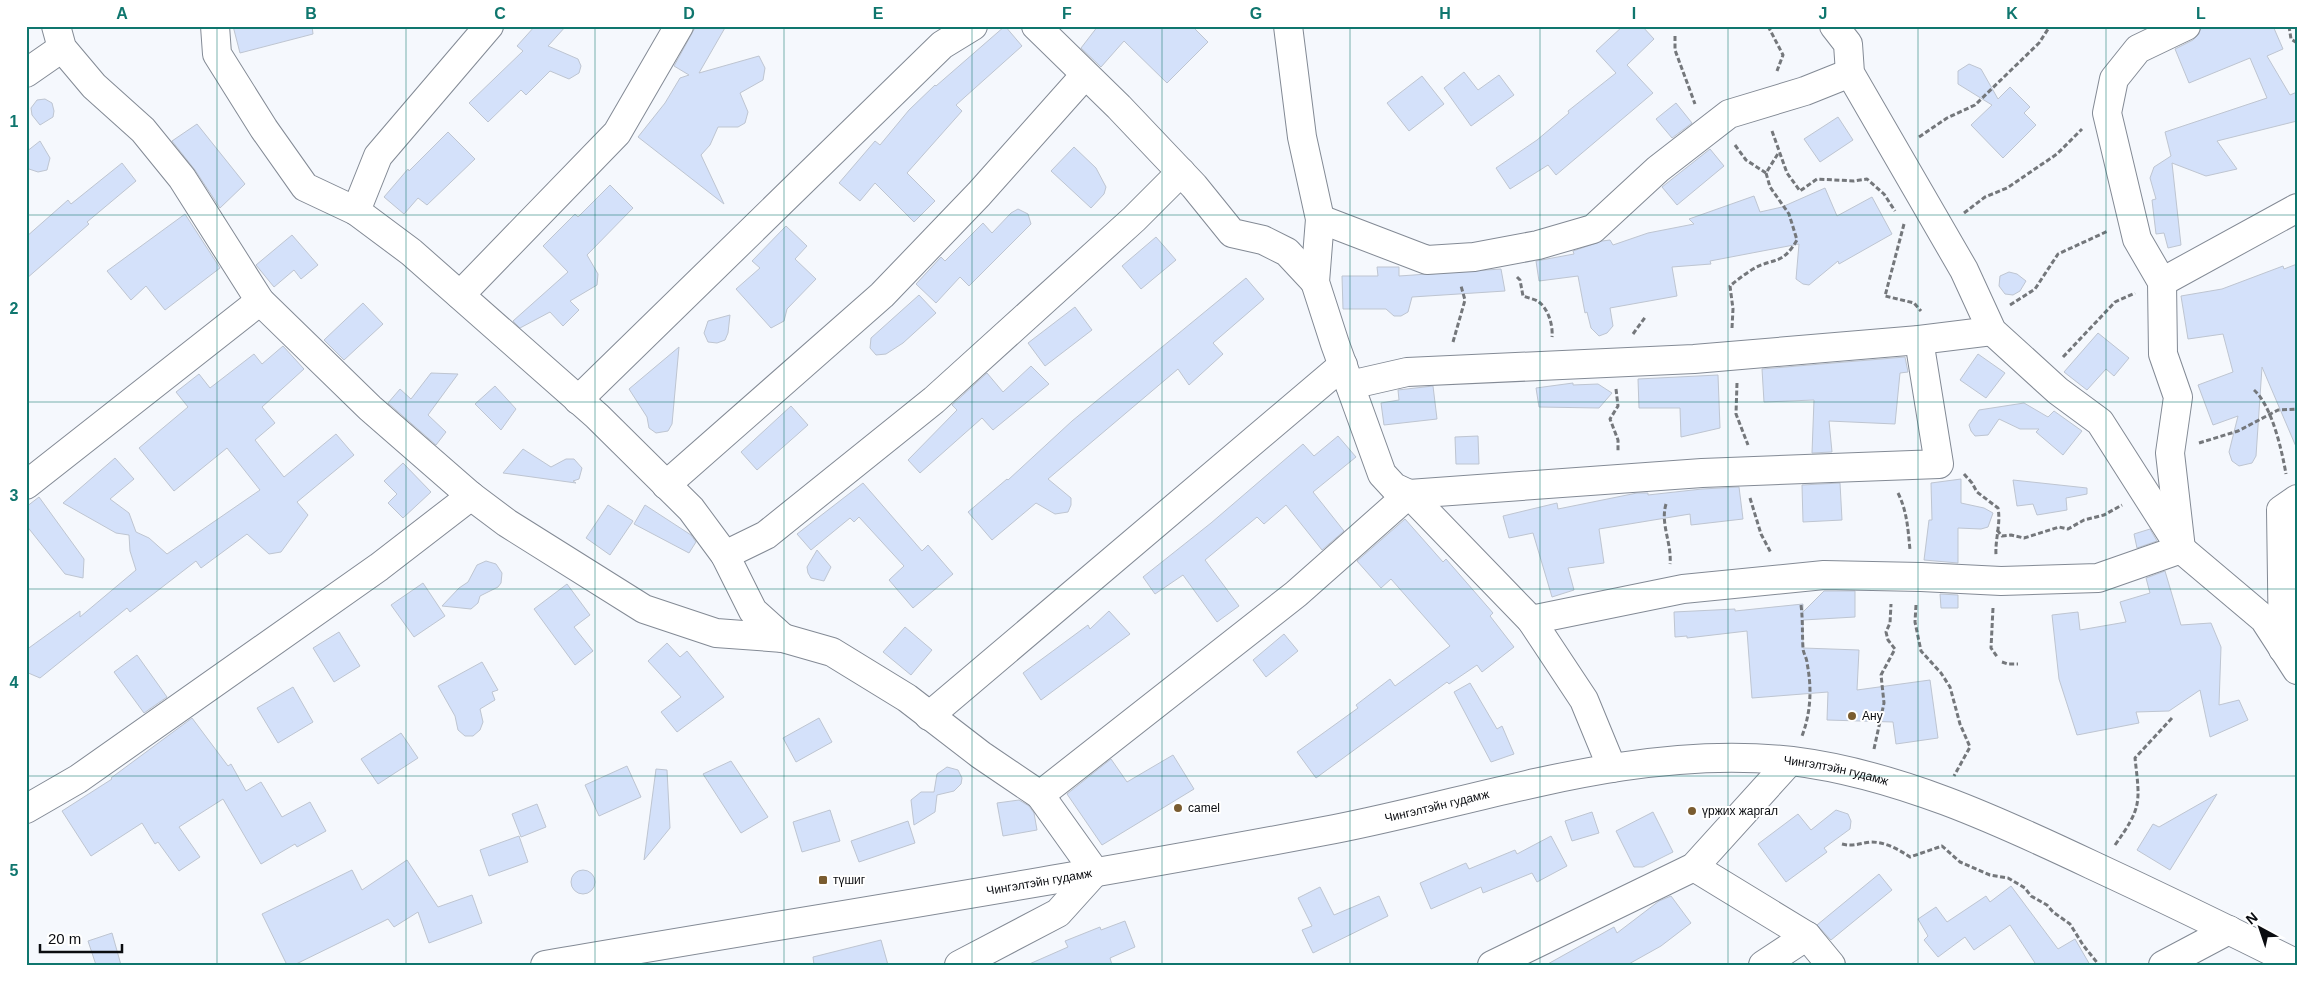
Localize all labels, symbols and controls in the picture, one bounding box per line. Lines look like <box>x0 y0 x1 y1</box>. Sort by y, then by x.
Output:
text: A <box>116 5 128 22</box>
text: B <box>305 5 317 22</box>
text: C <box>494 5 506 22</box>
text: D <box>683 5 695 22</box>
text: E <box>873 5 884 22</box>
text: F <box>1062 5 1072 22</box>
text: G <box>1250 5 1262 22</box>
text: H <box>1439 5 1451 22</box>
text: I <box>1632 5 1636 22</box>
text: J <box>1819 5 1827 22</box>
text: K <box>2006 5 2018 22</box>
text: L <box>2196 5 2206 22</box>
text: 1 <box>10 113 19 130</box>
text: 2 <box>10 300 19 317</box>
text: 3 <box>10 487 19 504</box>
text: 4 <box>10 674 19 691</box>
place label: Ану <box>1862 709 1883 723</box>
marker: Ану <box>1846 710 1858 722</box>
street label: Чингэлтэйн гудамж <box>1783 753 1890 788</box>
street label: Чингэлтэйн гудамж <box>1383 787 1490 825</box>
place label: camel <box>1188 801 1220 815</box>
marker: camel <box>1172 802 1184 814</box>
place label: үржих жаргал <box>1702 804 1778 818</box>
marker: үржих жаргал <box>1686 805 1698 817</box>
text: 5 <box>10 862 19 879</box>
street label: Чингэлтэйн гудамж <box>985 866 1093 898</box>
place label: түшиг <box>833 873 866 887</box>
marker: түшиг <box>817 874 829 886</box>
north arrow <box>2236 904 2286 954</box>
text: N <box>2243 909 2261 927</box>
scale bar <box>40 921 122 953</box>
text: 20 m <box>48 930 81 947</box>

